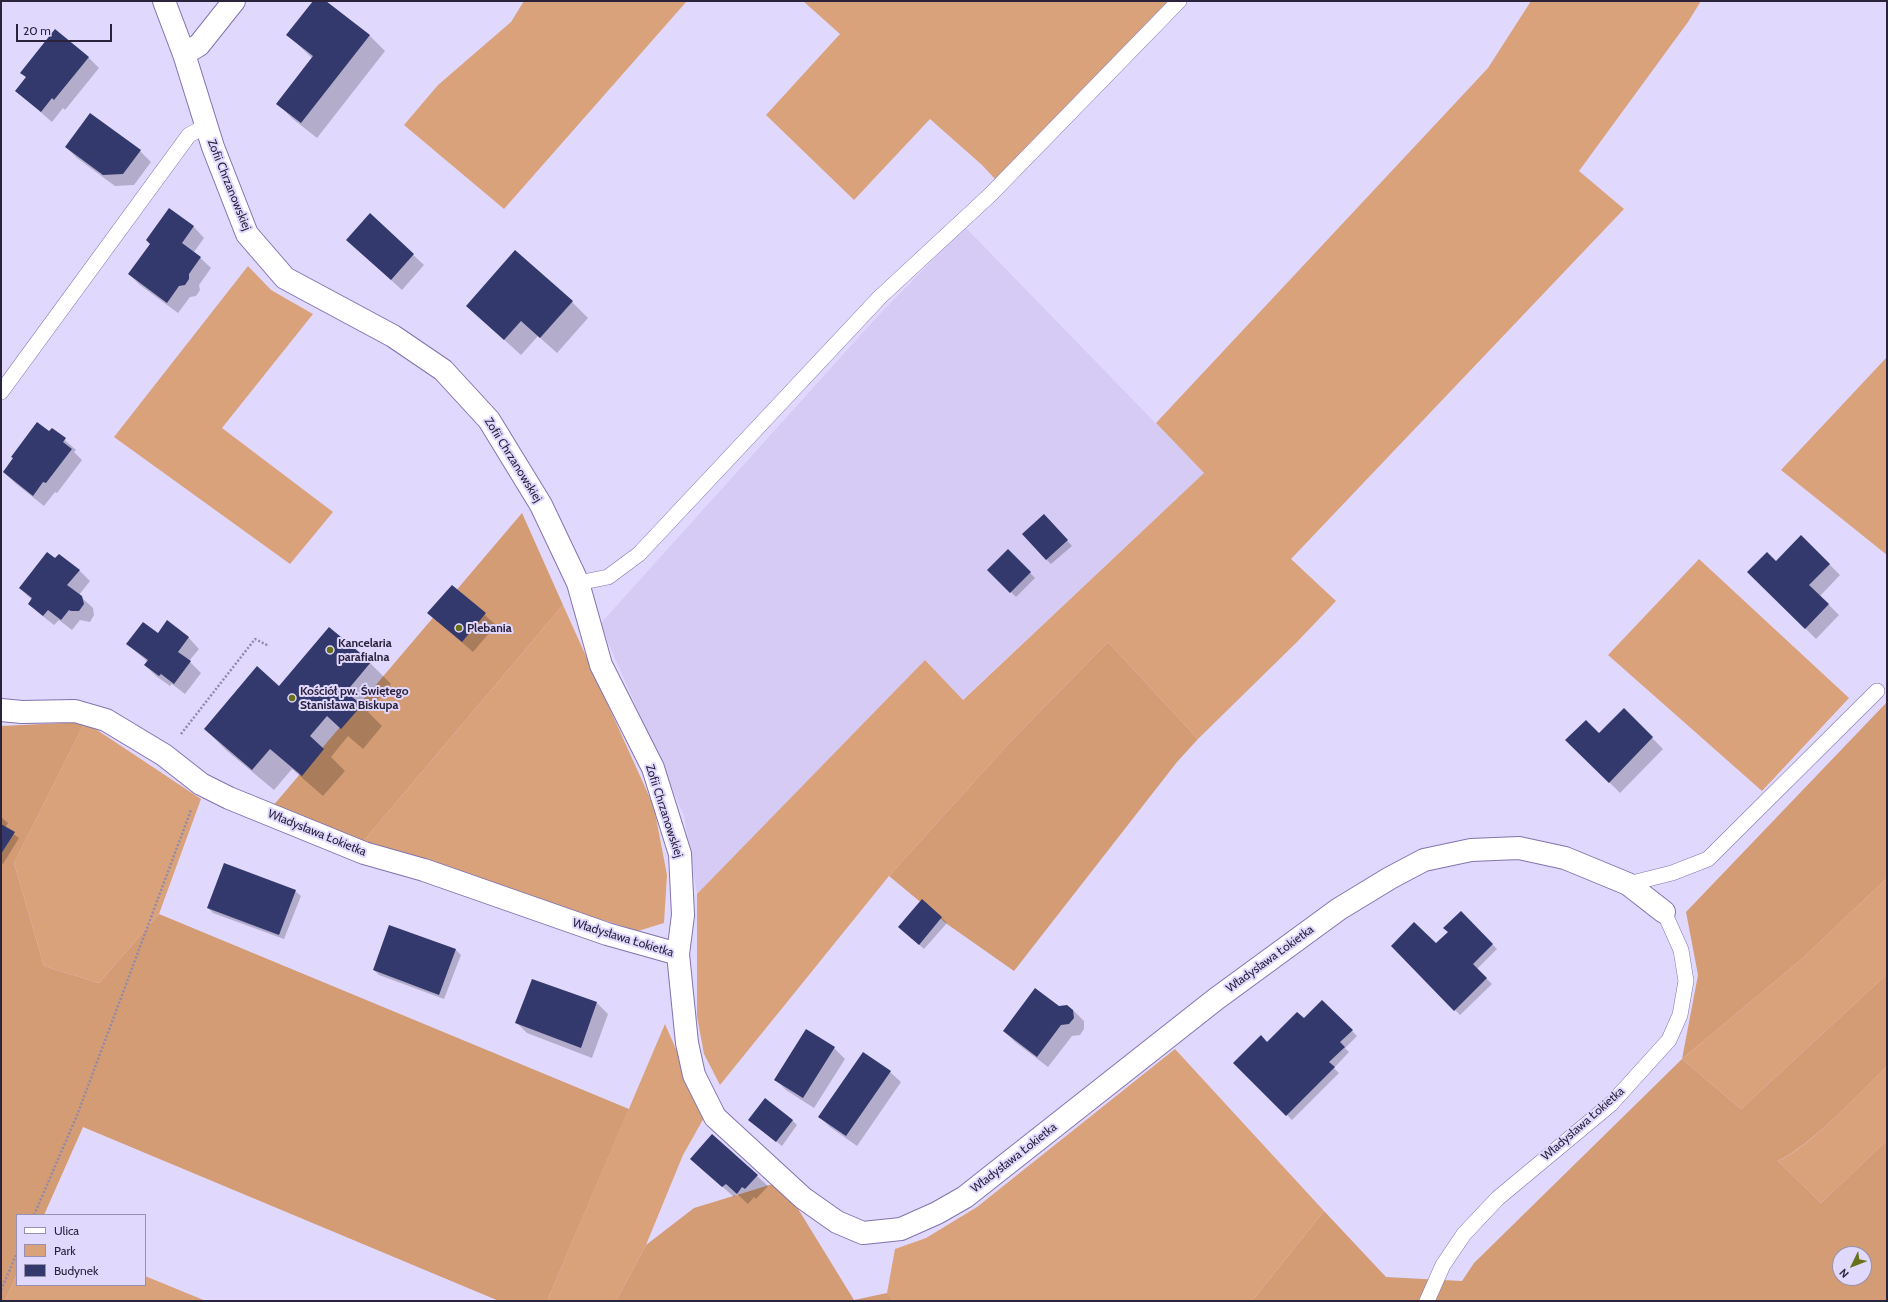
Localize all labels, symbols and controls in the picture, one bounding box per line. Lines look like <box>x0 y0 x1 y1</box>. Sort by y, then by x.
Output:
scale bar <box>18 16 114 42</box>
text: 20 m <box>23 23 51 38</box>
street label: Zofii Chrzanowskiej <box>204 137 254 233</box>
street label: Zofii Chrzanowskiej <box>481 415 545 505</box>
place label: Plebania <box>467 621 512 635</box>
marker: Plebania <box>454 623 464 633</box>
place label: Kancelaria parafialna <box>338 636 392 664</box>
marker: Kancelaria parafialna <box>325 645 335 655</box>
place label: Kościół pw. Świętego Stanisława Biskupa <box>300 684 408 712</box>
marker: Kościół pw. Świętego Stanisława Biskupa <box>287 693 297 703</box>
street label: Zofii Chrzanowskiej <box>642 763 686 859</box>
street label: Władysława Łokietka <box>266 807 368 859</box>
street label: Władysława Łokietka <box>571 916 675 960</box>
street label: Władysława Łokietka <box>1223 922 1317 996</box>
street label: Władysława Łokietka <box>1539 1084 1627 1164</box>
street label: Władysława Łokietka <box>968 1120 1060 1196</box>
legend <box>16 1214 146 1286</box>
text: Ulica <box>54 1223 79 1238</box>
text: Park <box>54 1243 76 1258</box>
north arrow <box>1832 1246 1872 1286</box>
text: Budynek <box>54 1263 98 1278</box>
text: N <box>1836 1266 1852 1281</box>

